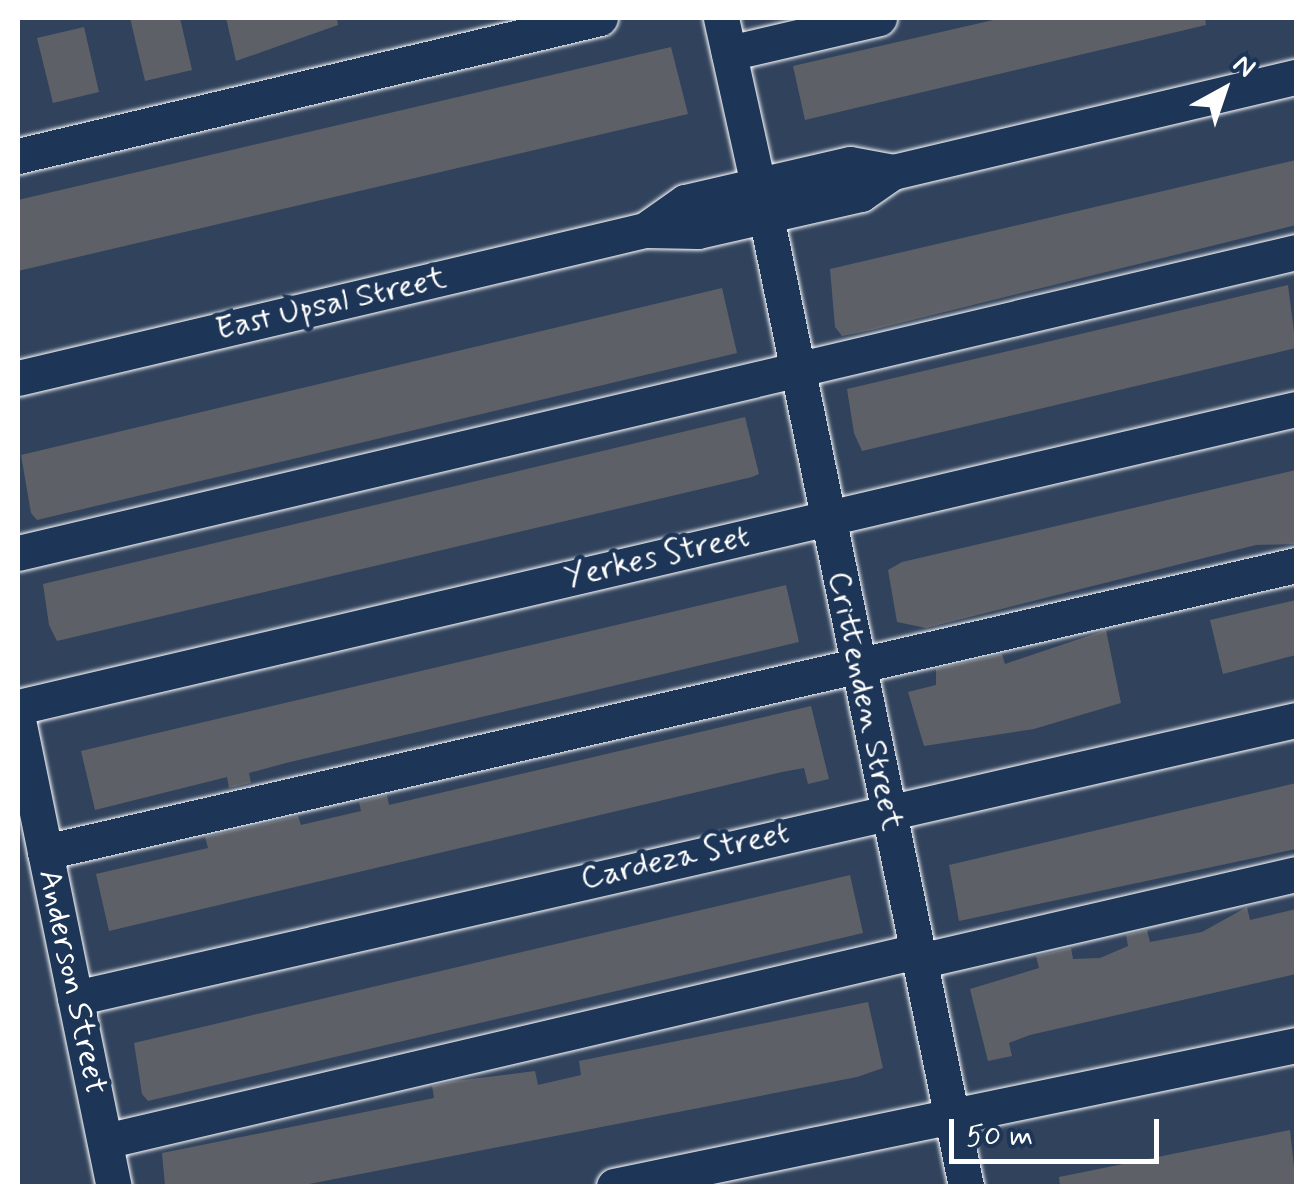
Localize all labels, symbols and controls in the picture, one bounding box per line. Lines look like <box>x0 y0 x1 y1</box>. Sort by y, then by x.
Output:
north arrow <box>1174 40 1274 140</box>
text: N <box>1225 46 1263 87</box>
street label: East Upsal Street <box>212 259 450 349</box>
street label: Yerkes Street <box>558 516 756 598</box>
street label: Crittenden Street <box>819 568 911 834</box>
street label: Cardeza Street <box>574 813 796 899</box>
street label: Anderson Street <box>30 867 114 1097</box>
scale bar <box>954 1099 1164 1161</box>
text: 50 m <box>966 1117 1033 1156</box>

